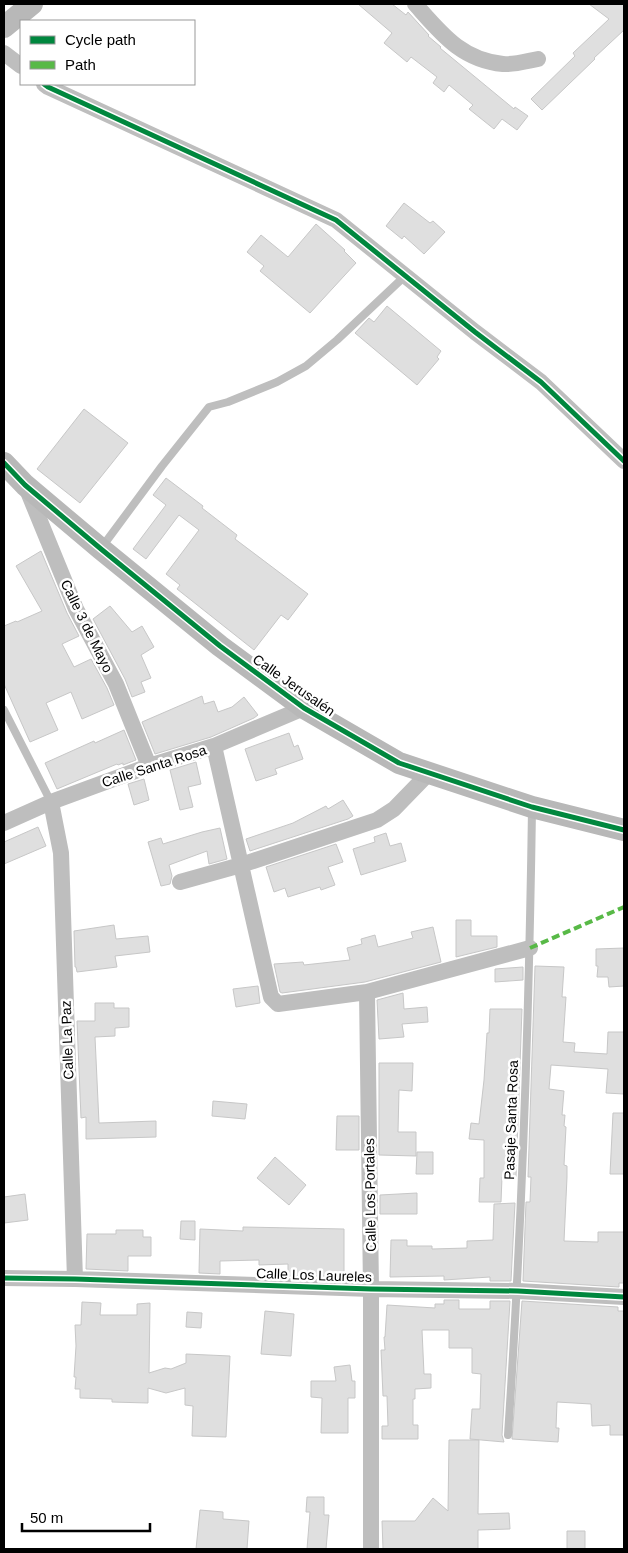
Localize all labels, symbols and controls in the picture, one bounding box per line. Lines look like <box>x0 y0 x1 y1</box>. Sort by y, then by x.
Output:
legend <box>20 20 195 85</box>
text: Cycle path <box>65 31 136 48</box>
text: Path <box>65 56 96 73</box>
street label: Calle 3 de Mayo <box>58 577 116 675</box>
street label: Calle Jerusalén <box>250 651 338 719</box>
street label: Calle Santa Rosa <box>100 741 208 790</box>
street label: Calle La Paz <box>58 1000 76 1080</box>
street label: Pasaje Santa Rosa <box>501 1060 521 1180</box>
street label: Calle Los Portales <box>361 1138 379 1252</box>
street label: Calle Los Laureles <box>256 1265 372 1285</box>
scale bar <box>22 1500 150 1532</box>
text: 50 m <box>30 1509 63 1526</box>

